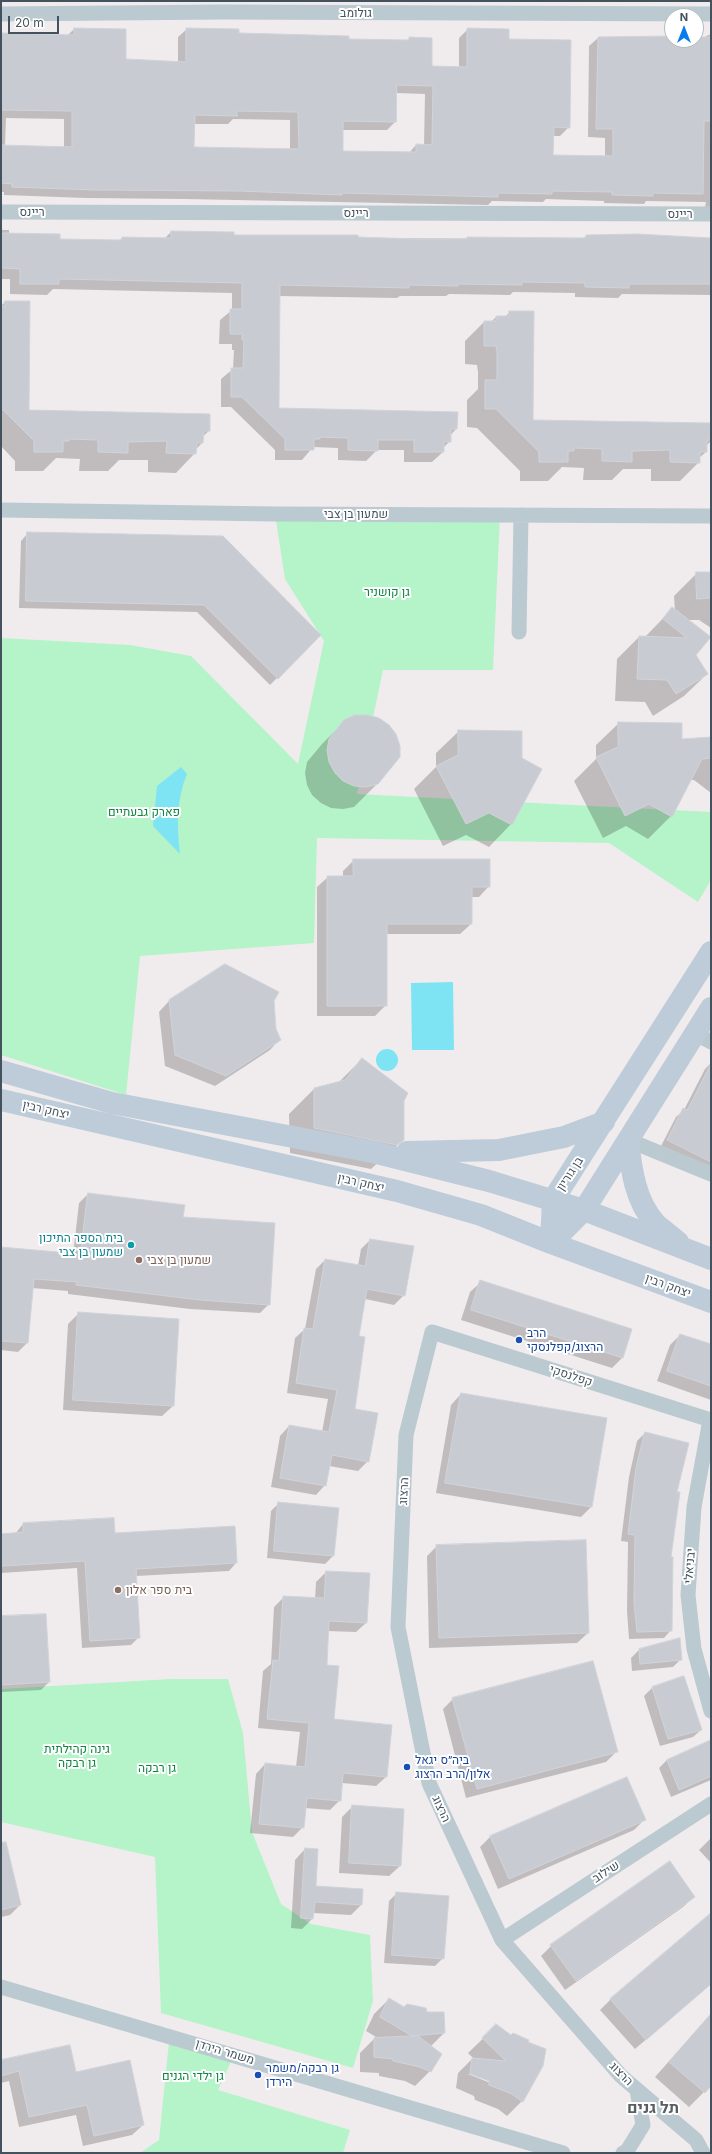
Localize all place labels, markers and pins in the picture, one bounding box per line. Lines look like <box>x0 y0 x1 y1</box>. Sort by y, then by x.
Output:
place label: בית הספר התיכון שמעון בן צבי <box>39 1231 123 1259</box>
marker: בית הספר התיכון שמעון בן צבי <box>126 1240 136 1250</box>
place label: שמעון בן צבי <box>147 1253 211 1267</box>
marker: שמעון בן צבי <box>134 1255 144 1265</box>
place label: הרב הרצוג/קפלנסקי <box>527 1326 603 1354</box>
marker: הרב הרצוג/קפלנסקי <box>514 1335 524 1345</box>
place label: בית ספר אלון <box>126 1583 192 1597</box>
marker: בית ספר אלון <box>113 1585 123 1595</box>
place label: ביה״ס יגאל אלון/הרב הרצוג <box>415 1753 490 1781</box>
marker: ביה״ס יגאל אלון/הרב הרצוג <box>402 1762 412 1772</box>
place label: גן רבקה/משמר הירדן <box>266 2061 339 2089</box>
marker: גן רבקה/משמר הירדן <box>253 2070 263 2080</box>

